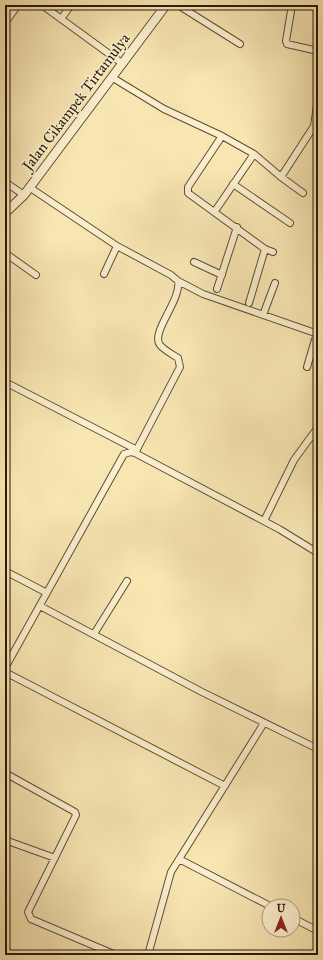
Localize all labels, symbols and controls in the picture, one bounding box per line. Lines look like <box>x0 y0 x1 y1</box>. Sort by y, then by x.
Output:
street label: Jalan Cikampek Tirtamulya <box>17 29 135 176</box>
north arrow <box>261 898 301 938</box>
text: U <box>277 902 286 915</box>

